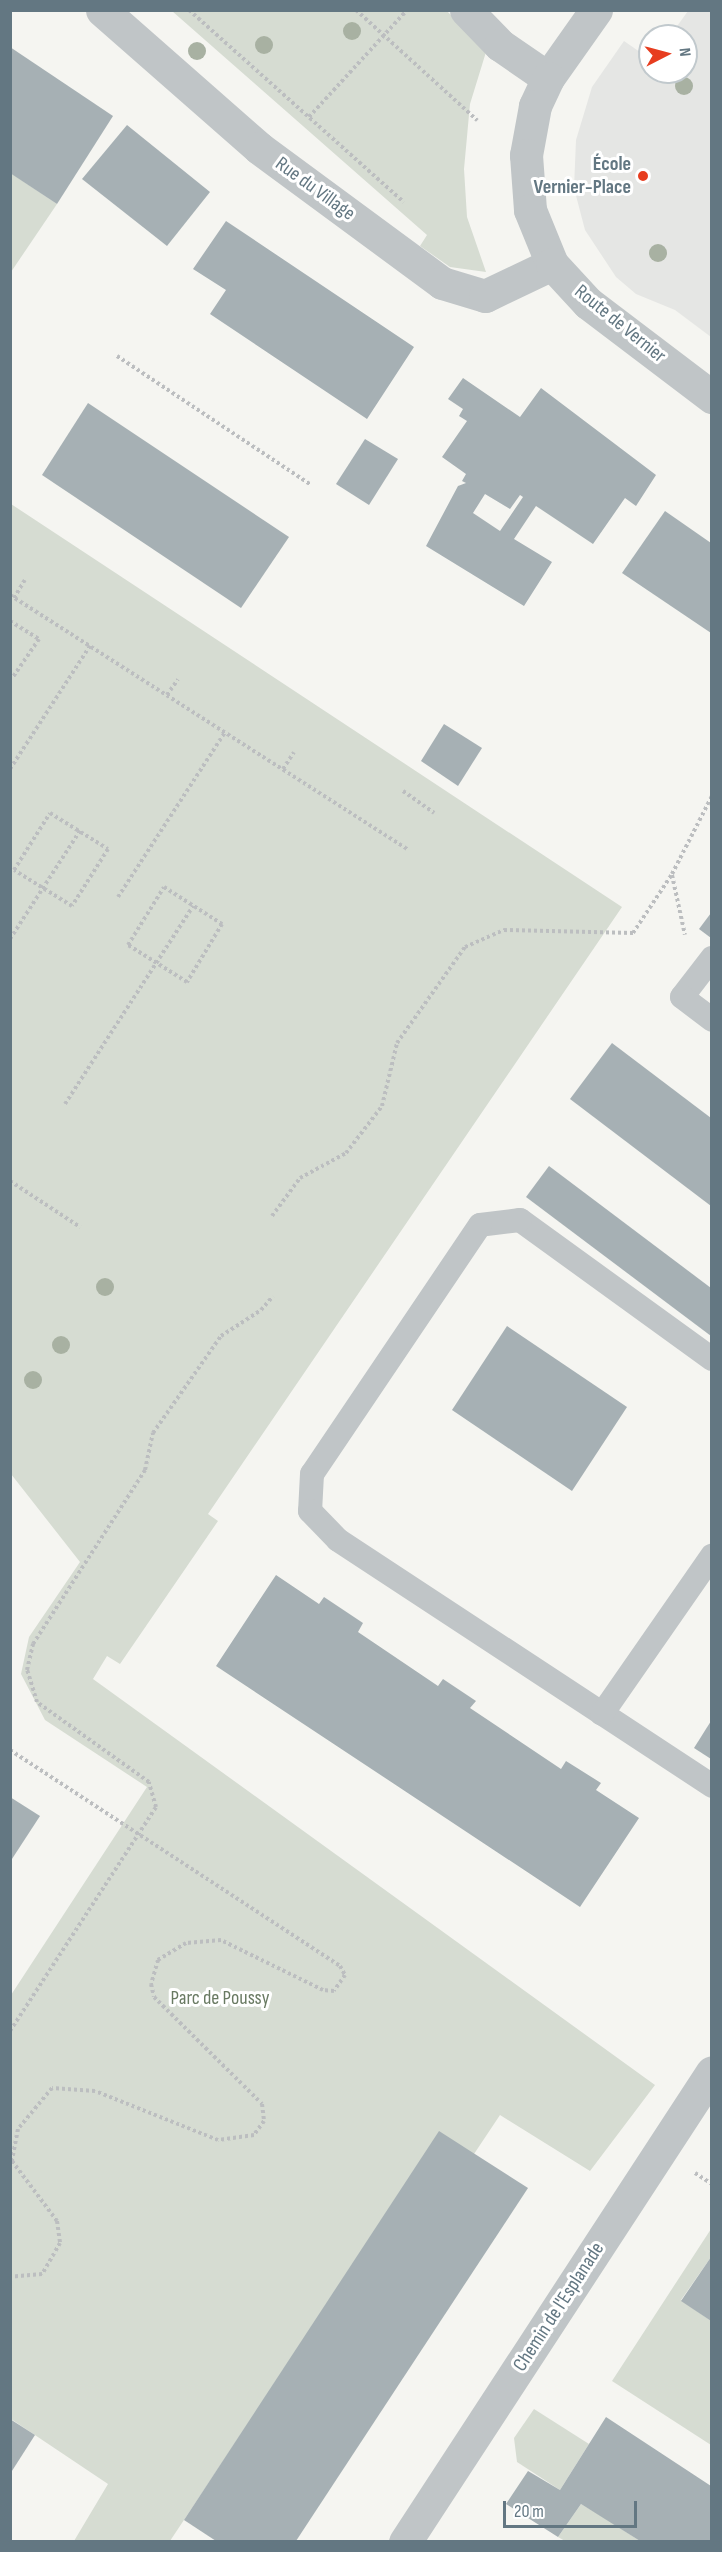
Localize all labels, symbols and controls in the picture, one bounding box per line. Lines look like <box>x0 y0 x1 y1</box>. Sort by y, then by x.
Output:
north arrow <box>638 24 698 84</box>
text: N <box>675 47 694 58</box>
street label: Rue du Village <box>271 152 359 226</box>
place label: École Vernier-Place <box>534 152 631 199</box>
marker: École Vernier-Place <box>636 169 650 183</box>
street label: Route de Vernier <box>569 280 671 368</box>
park label: Parc de Poussy <box>171 1986 269 2010</box>
street label: Chemin de l'Esplanade <box>508 2238 610 2376</box>
scale bar <box>506 2489 640 2527</box>
text: 20 m <box>514 2501 544 2522</box>

